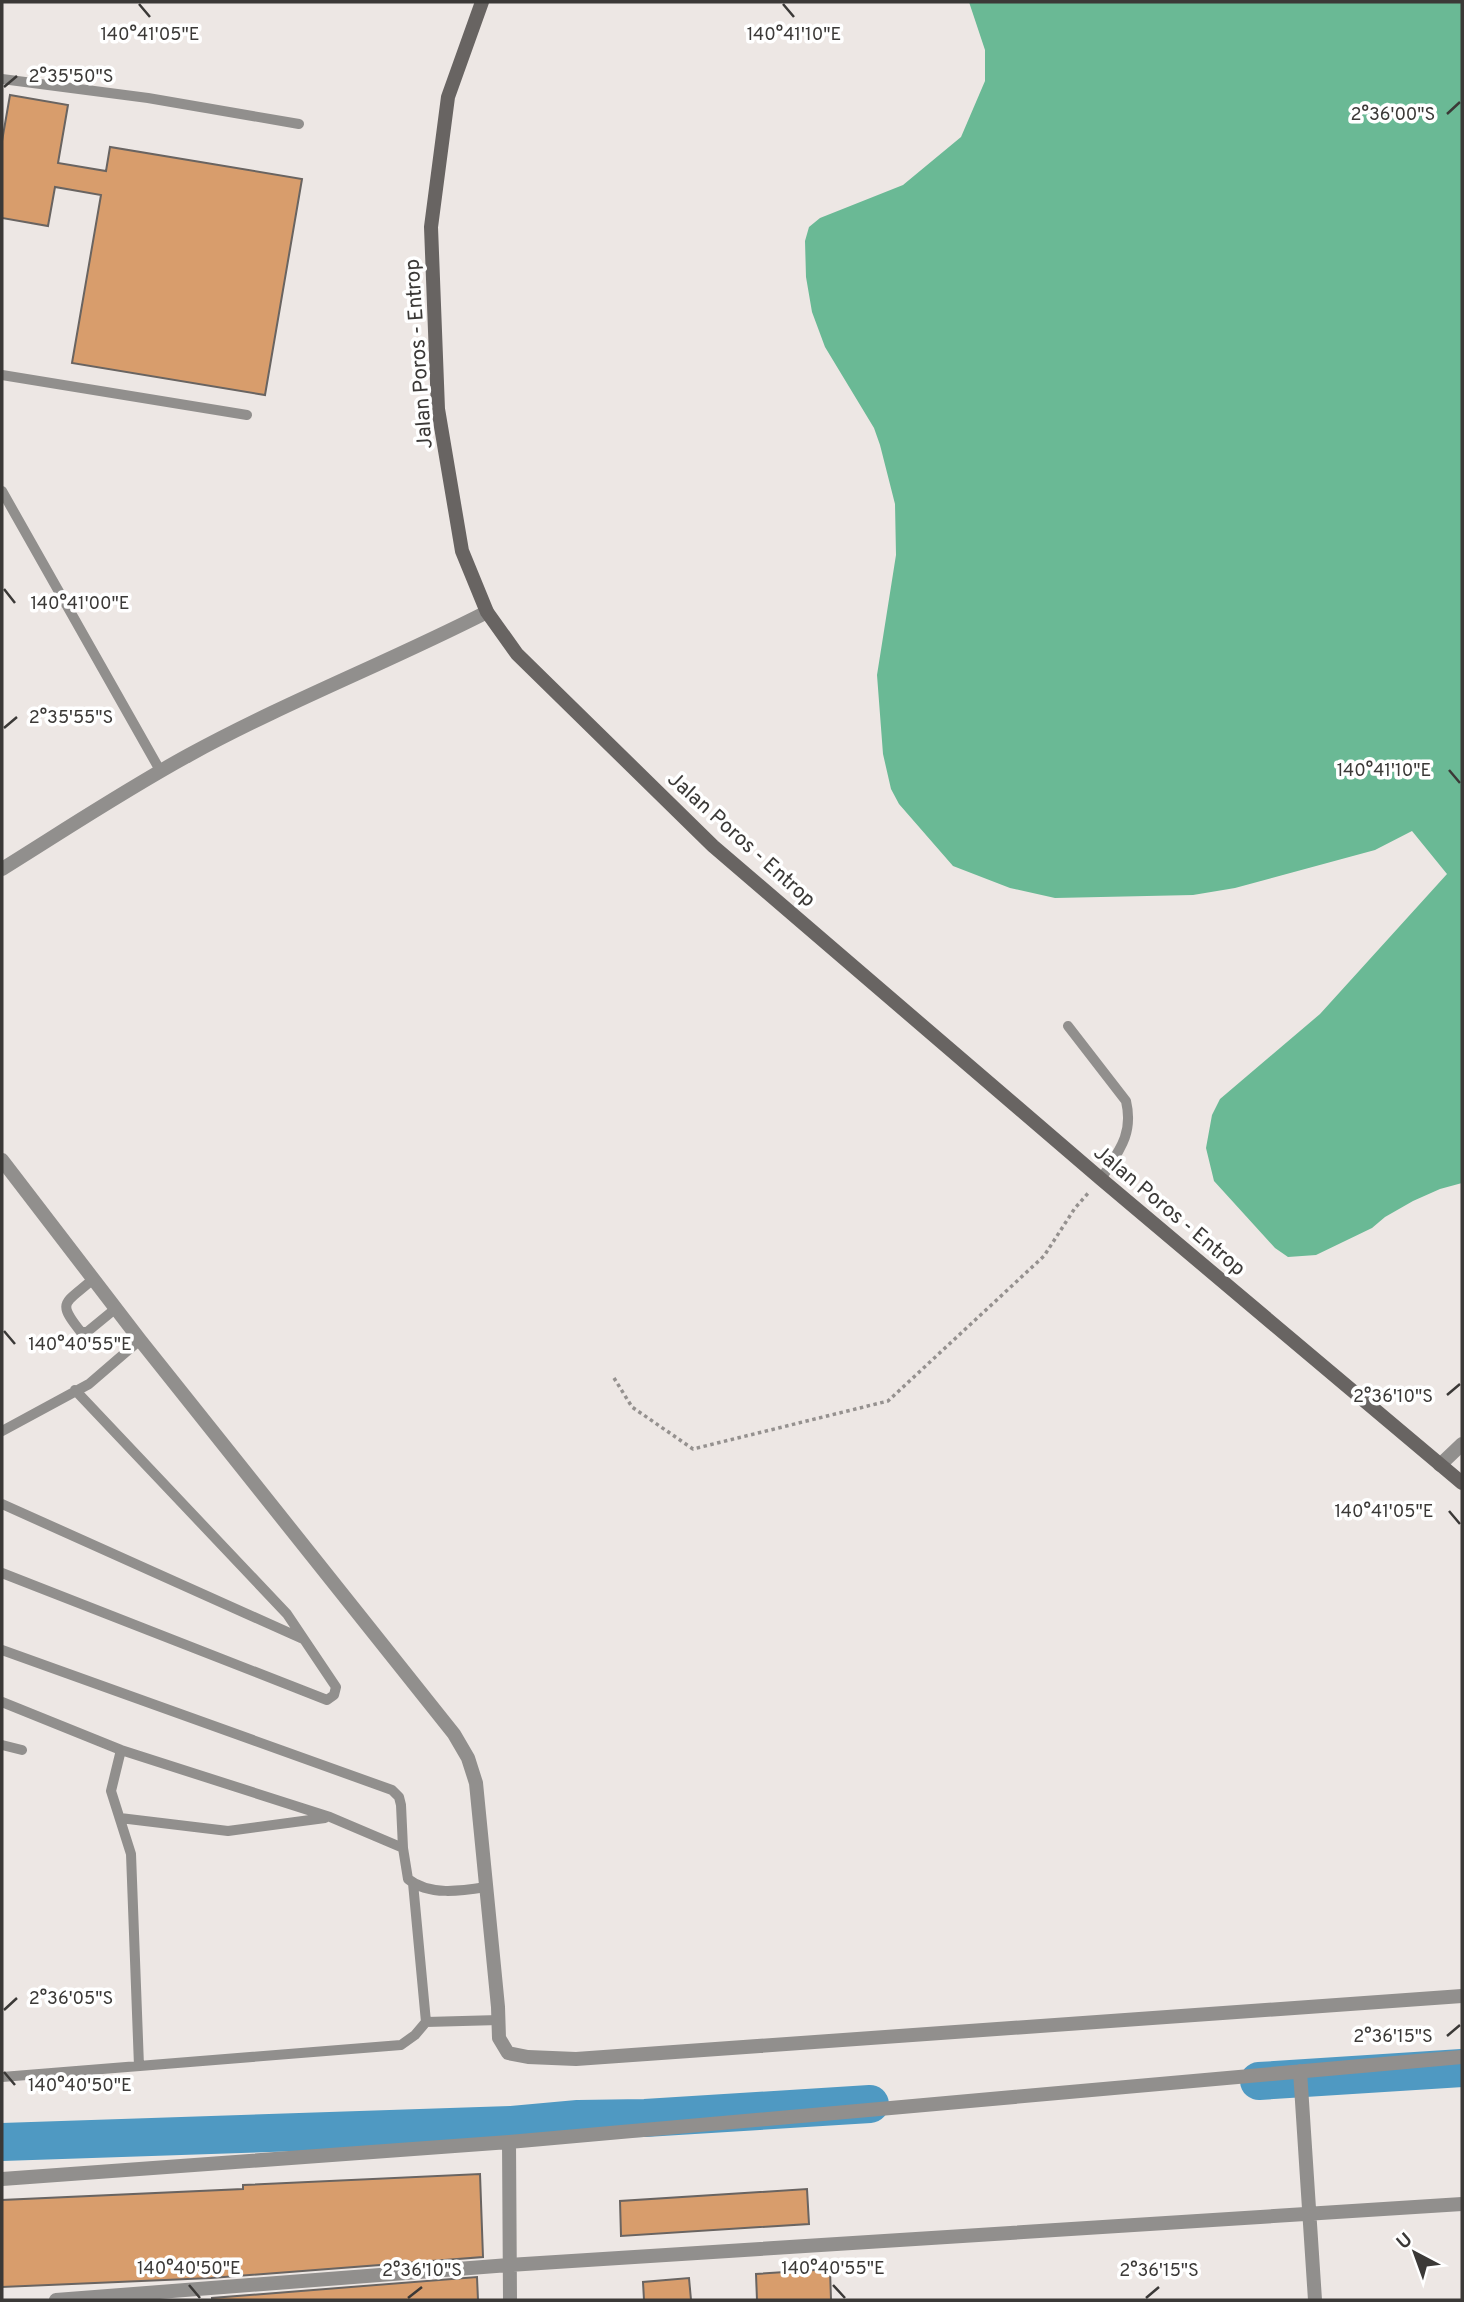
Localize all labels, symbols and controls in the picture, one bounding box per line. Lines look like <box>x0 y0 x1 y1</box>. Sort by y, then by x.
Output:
text: 140°41'05"E <box>101 24 199 47</box>
text: 140°41'10"E <box>747 24 841 47</box>
text: 2°35'50"S <box>29 66 113 89</box>
text: 2°36'00"S <box>1351 104 1435 127</box>
street label: Jalan Poros - Entrop <box>399 258 440 450</box>
text: 140°41'00"E <box>30 593 130 616</box>
text: 2°35'55"S <box>29 707 113 730</box>
text: 140°41'10"E <box>1337 760 1431 783</box>
street label: Jalan Poros - Entrop <box>661 766 821 914</box>
street label: Jalan Poros - Entrop <box>1087 1140 1251 1283</box>
text: 140°40'55"E <box>28 1334 132 1357</box>
text: 2°36'10"S <box>1353 1386 1433 1409</box>
text: 140°41'05"E <box>1335 1501 1433 1524</box>
text: 2°36'05"S <box>29 1988 113 2011</box>
text: 2°36'15"S <box>1353 2026 1433 2049</box>
text: 140°40'50"E <box>28 2075 132 2098</box>
north arrow <box>1380 2218 1450 2288</box>
text: U <box>1392 2228 1418 2255</box>
text: 140°40'50"E <box>137 2258 241 2281</box>
text: 140°40'55"E <box>781 2258 885 2281</box>
text: 2°36'10"S <box>382 2260 462 2283</box>
text: 2°36'15"S <box>1119 2260 1199 2283</box>

